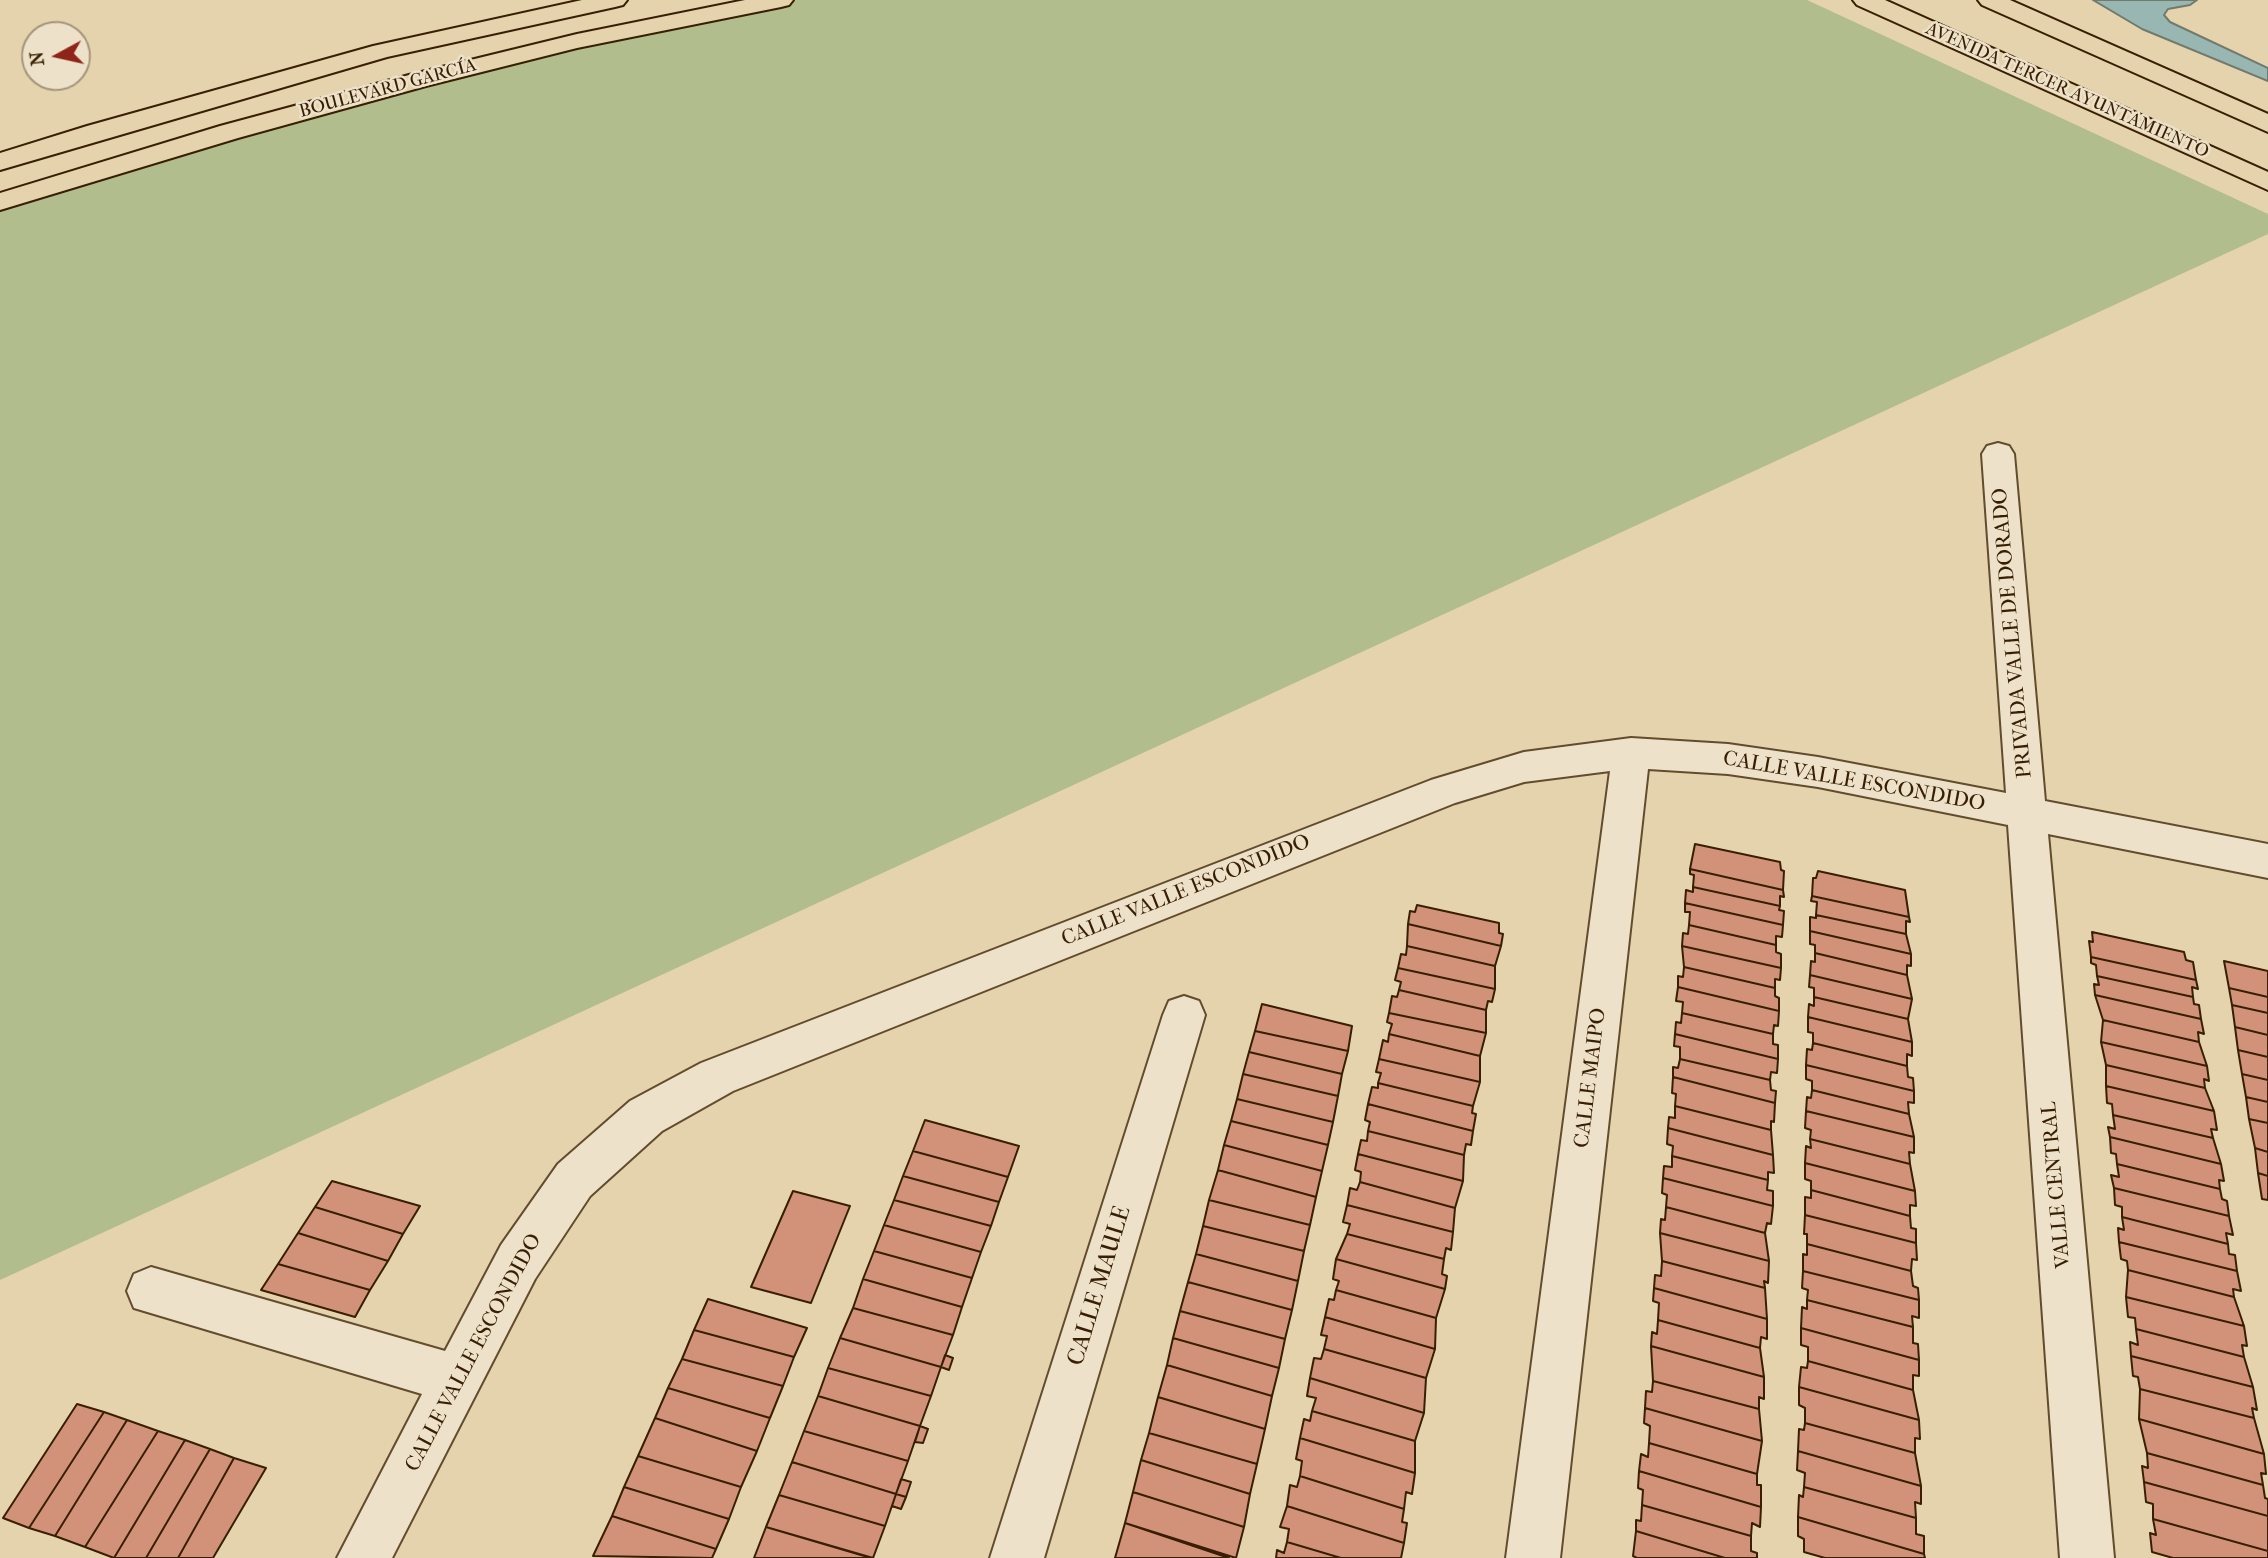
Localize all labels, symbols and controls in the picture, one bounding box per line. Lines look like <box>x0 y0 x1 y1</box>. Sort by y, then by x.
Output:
street label: AVENIDA TERCER AYUNTAMIENTO <box>1922 19 2212 163</box>
north arrow <box>21 21 91 91</box>
text: N <box>25 50 49 67</box>
street label: BOULEVARD GARCÍA <box>297 55 479 123</box>
street label: PRIVADA VALLE DE DORADO <box>1988 487 2038 779</box>
street label: CALLE VALLE ESCONDIDO <box>1721 747 1987 817</box>
street label: CALLE VALLE ESCONDIDO <box>1058 830 1314 952</box>
street label: CALLE MAIPO <box>1570 1007 1612 1149</box>
street label: VALLE CENTRAL <box>2037 1101 2077 1269</box>
street label: CALLE MAULE <box>1062 1203 1138 1369</box>
street label: CALLE VALLE ESCONDIDO <box>400 1230 548 1476</box>

